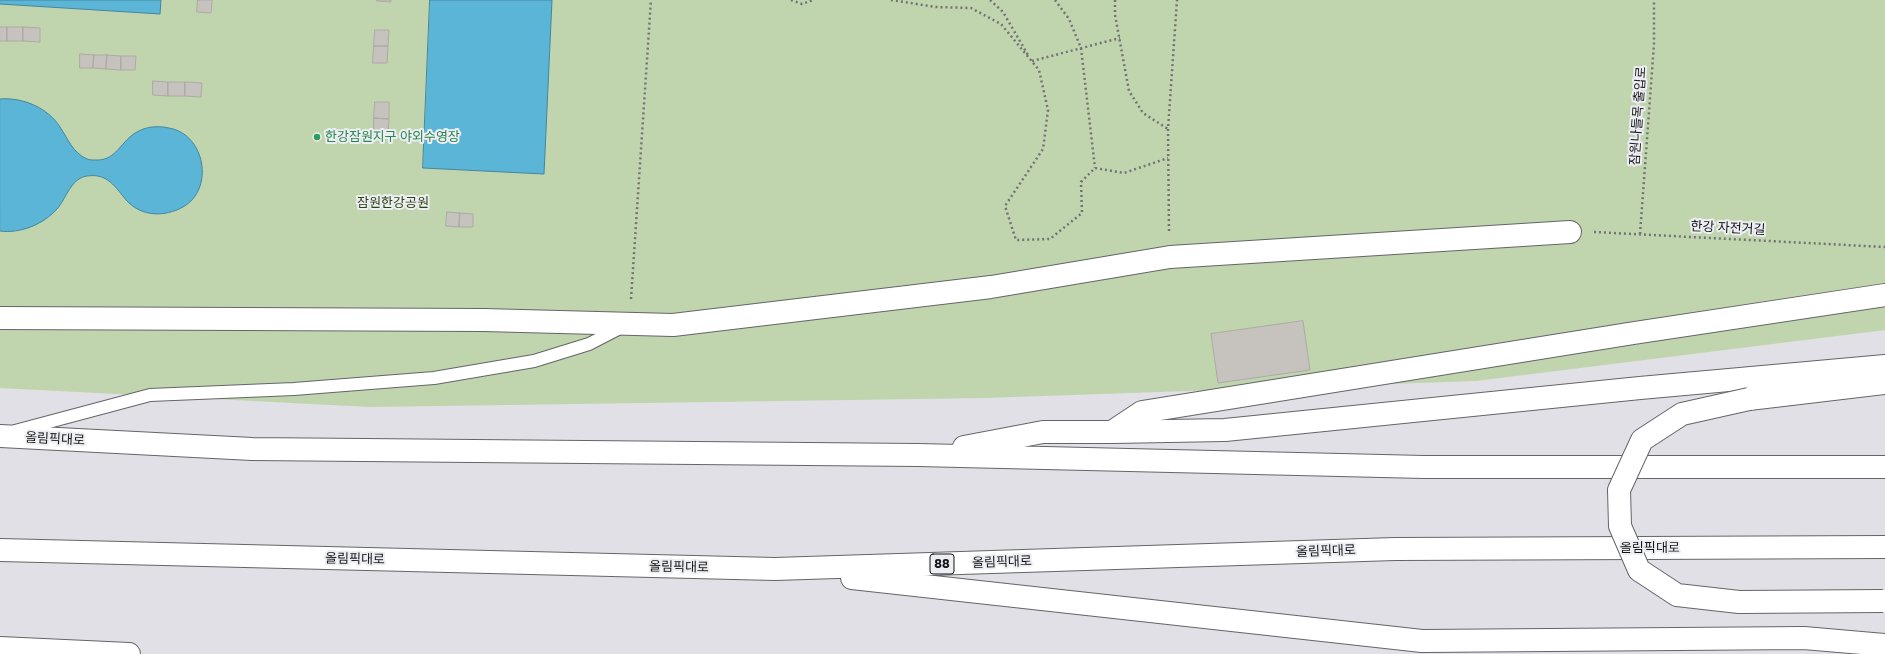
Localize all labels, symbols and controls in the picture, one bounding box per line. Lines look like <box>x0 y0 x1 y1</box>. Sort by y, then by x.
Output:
street label: 잠원나들목 출입로 <box>1627 66 1649 166</box>
place label: 한강잠원지구 야외수영장 <box>325 129 460 145</box>
marker: 한강잠원지구 야외수영장 <box>312 132 322 142</box>
park label: 잠원한강공원 <box>357 195 429 211</box>
street label: 한강 자전거길 <box>1690 218 1766 238</box>
street label: 올림픽대로 <box>25 430 85 448</box>
street label: 올림픽대로 <box>1620 540 1680 556</box>
street label: 올림픽대로 <box>1296 542 1356 560</box>
street label: 올림픽대로 <box>325 551 385 567</box>
street label: 올림픽대로 <box>972 553 1032 571</box>
road number: 88 <box>930 554 954 574</box>
street label: 올림픽대로 <box>649 559 709 575</box>

